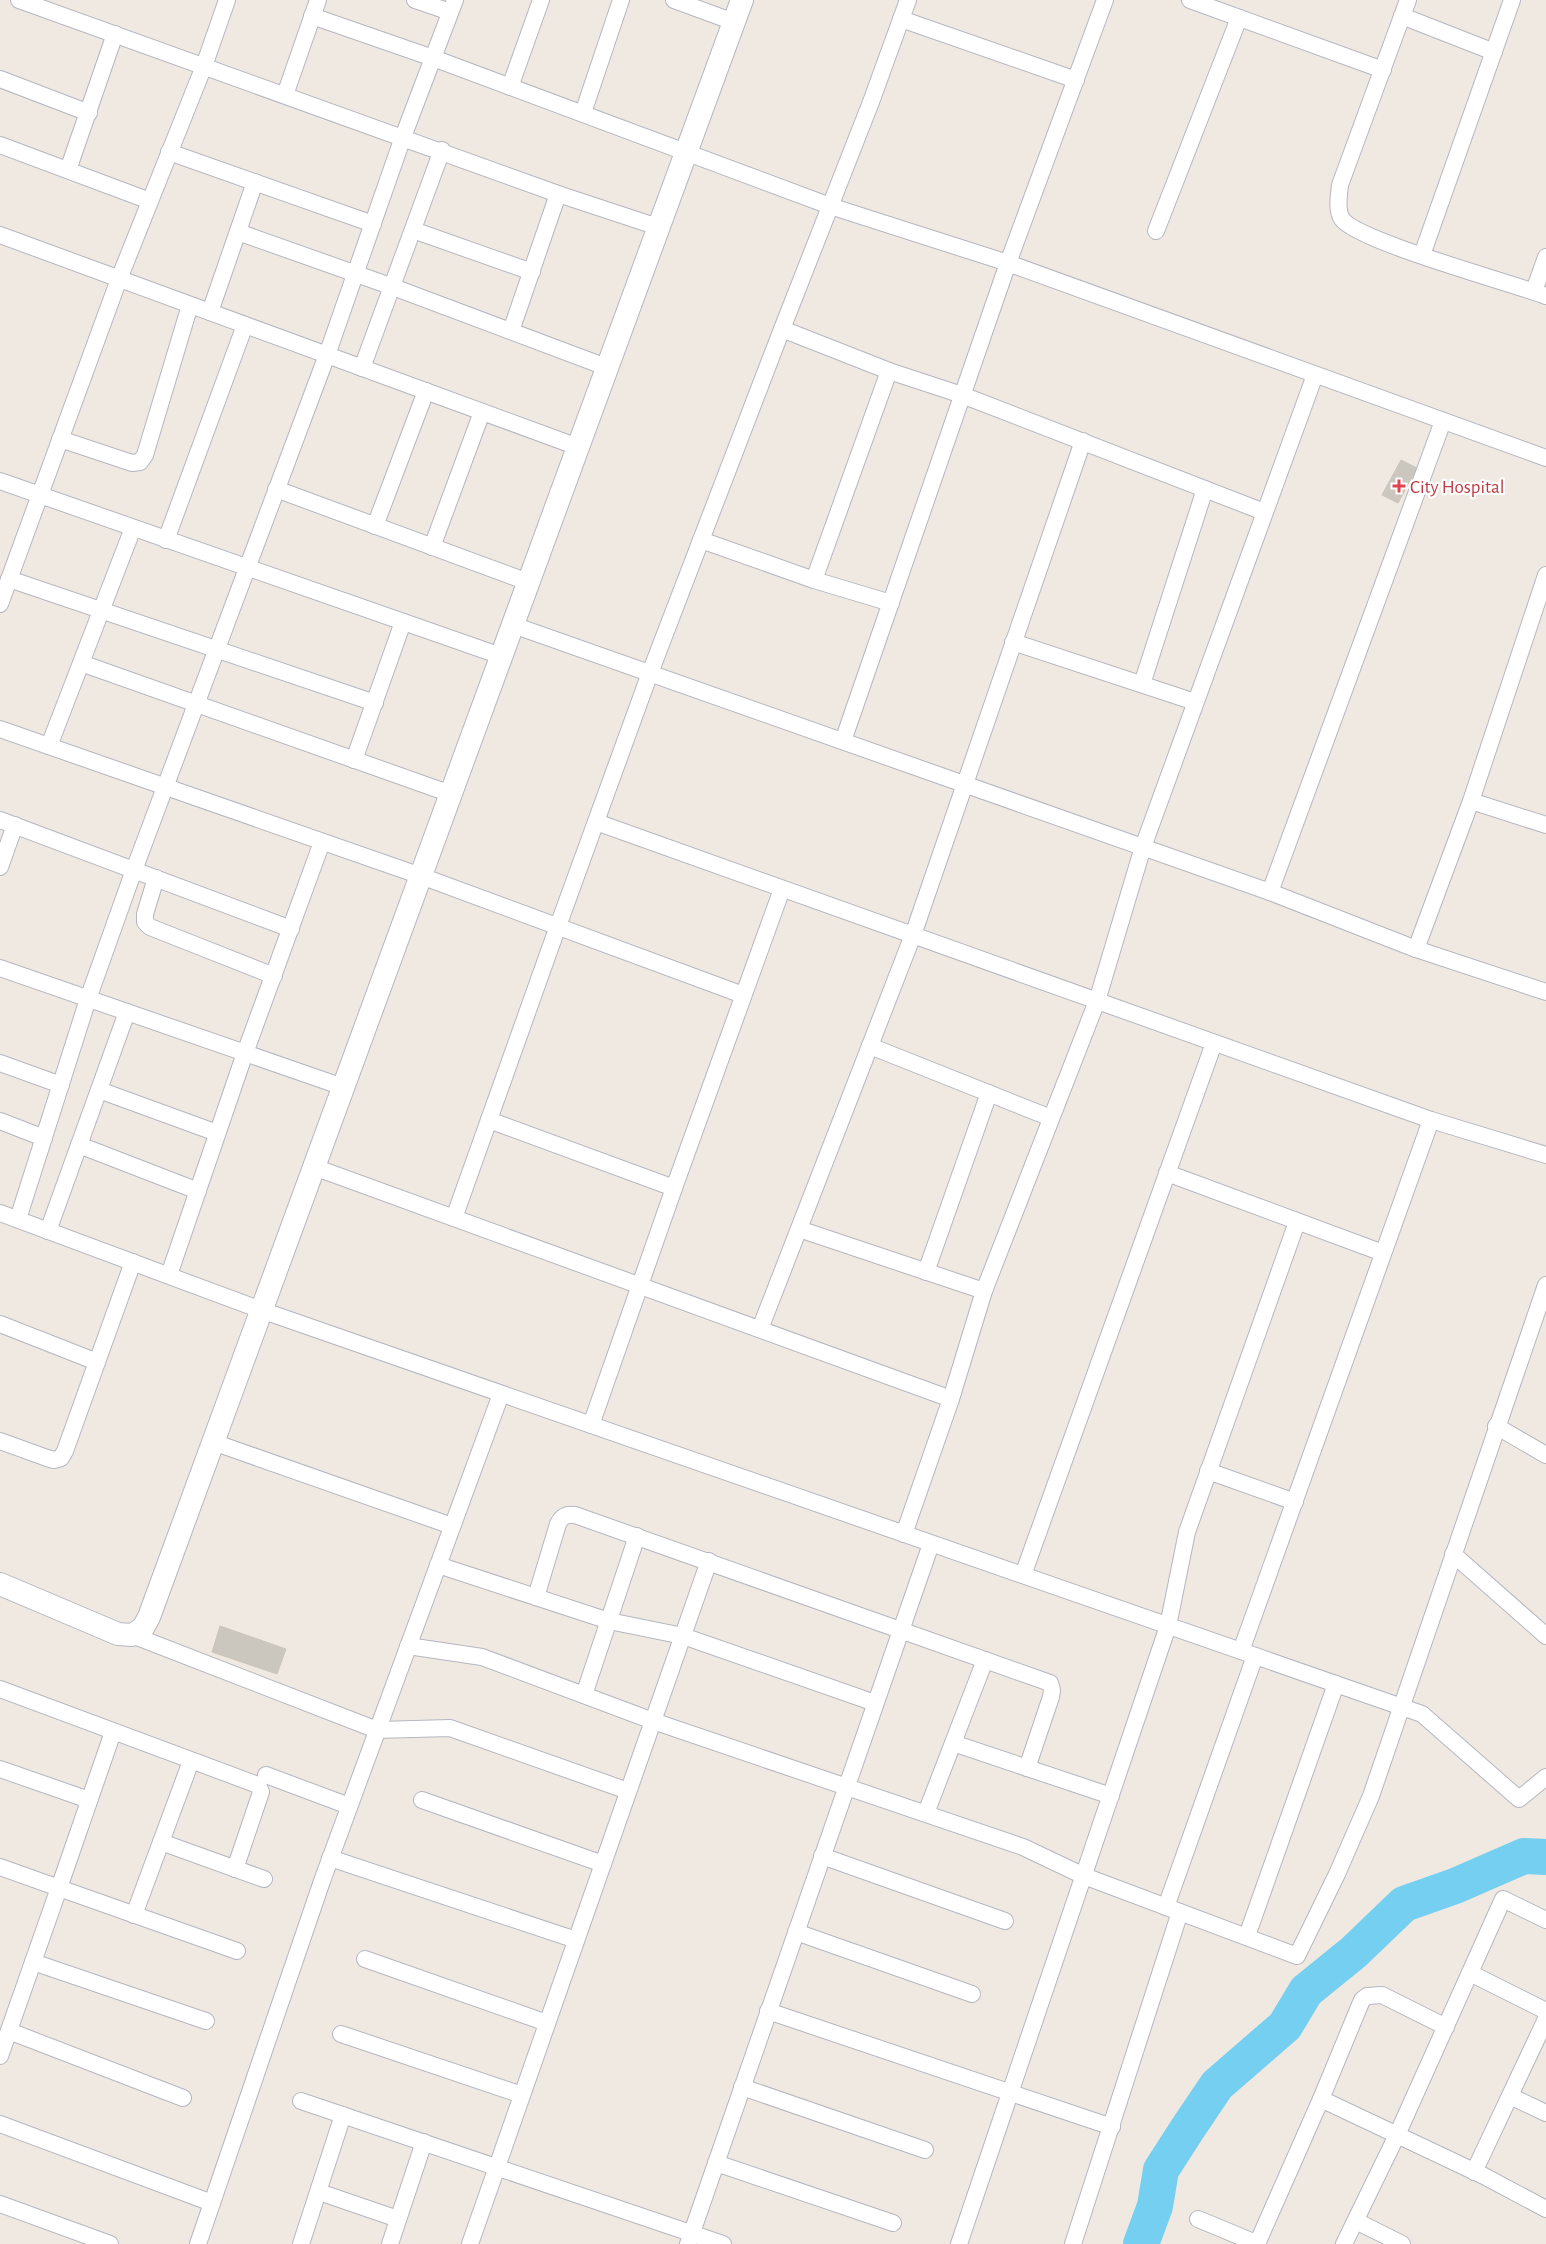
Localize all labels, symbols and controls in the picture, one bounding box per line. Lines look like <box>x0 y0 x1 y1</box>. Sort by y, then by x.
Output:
place label: City Hospital <box>1410 478 1505 497</box>
marker: City Hospital <box>1392 479 1406 493</box>

